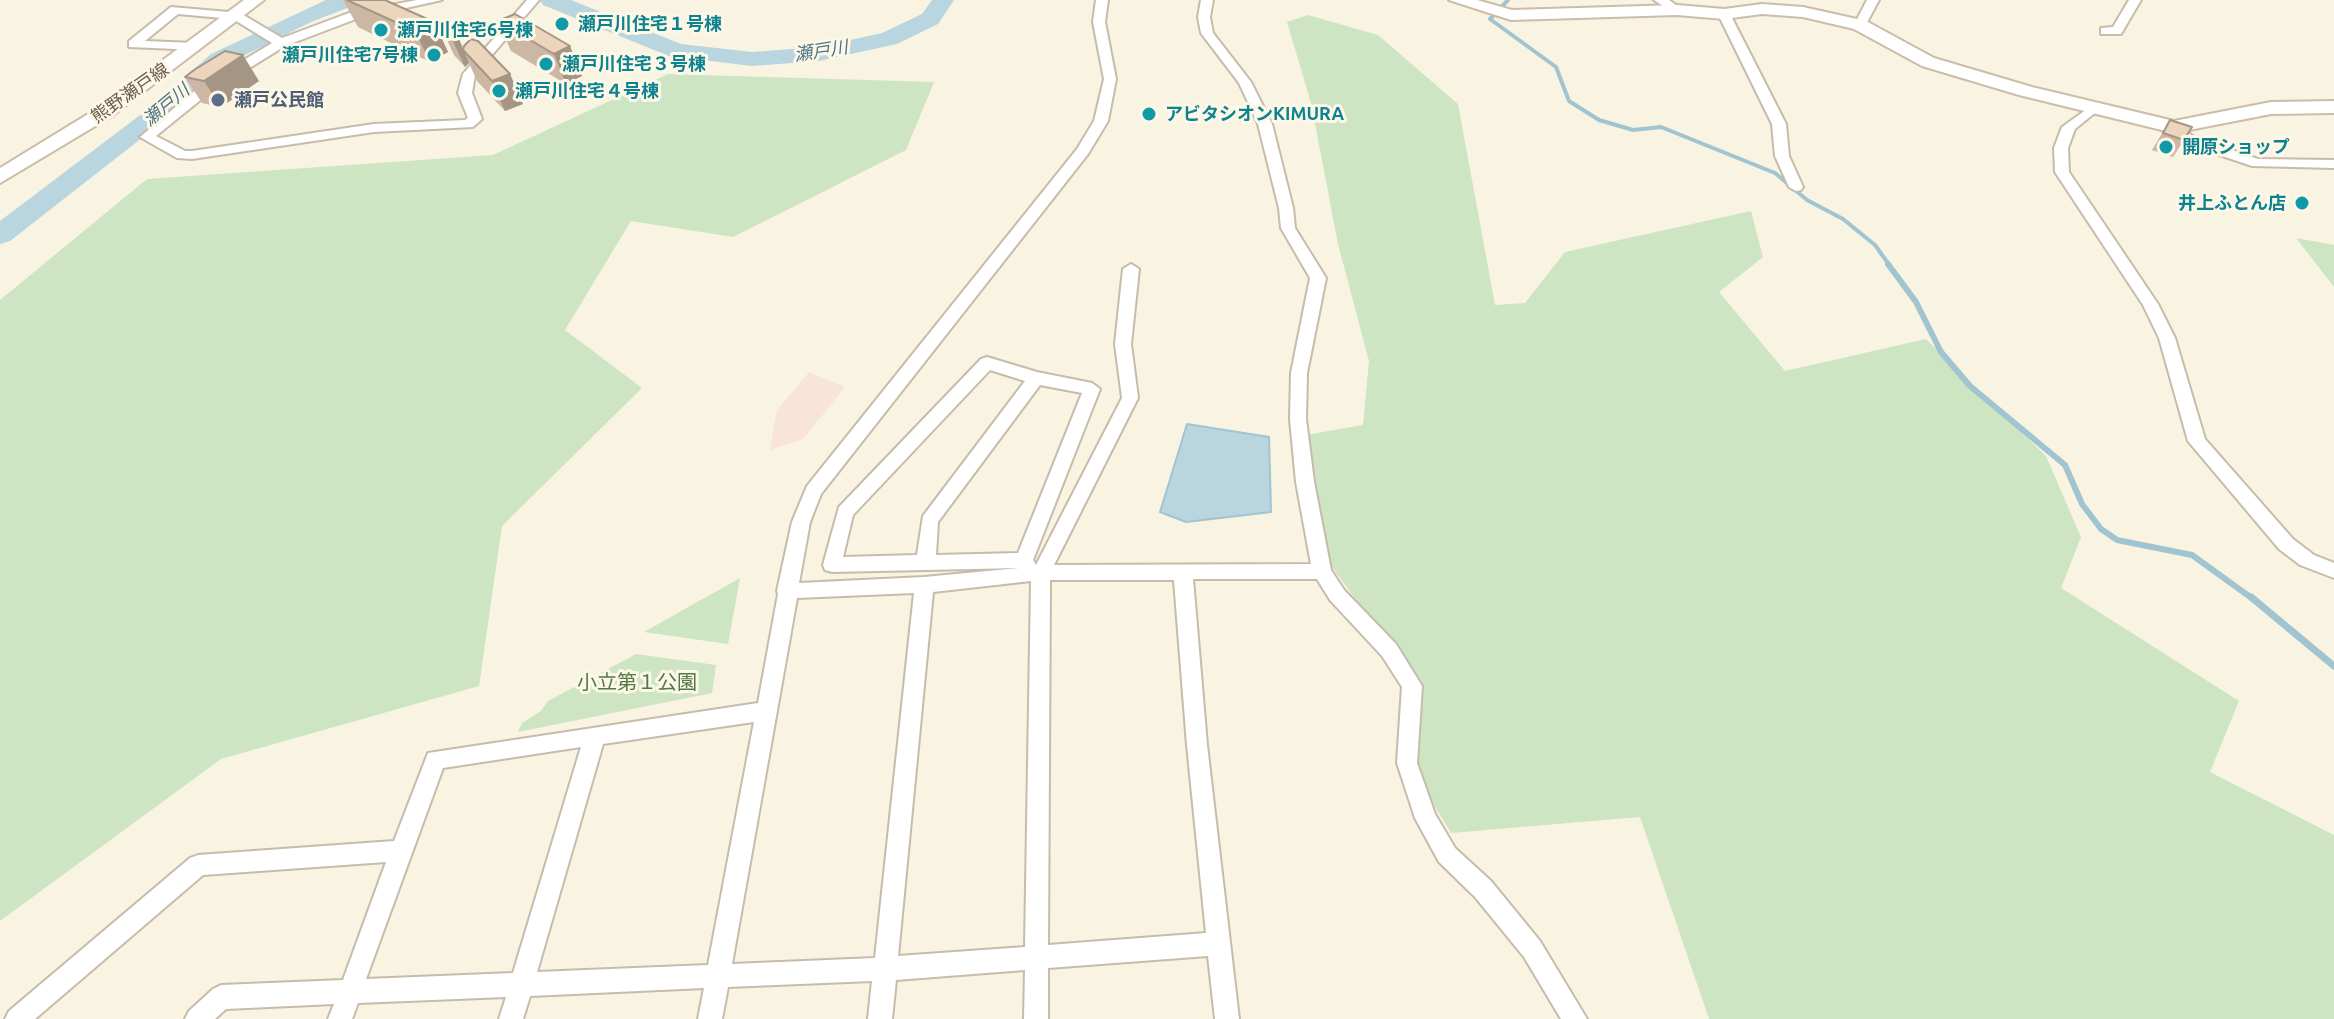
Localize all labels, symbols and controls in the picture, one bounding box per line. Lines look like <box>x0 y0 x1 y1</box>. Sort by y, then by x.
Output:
place label: 瀬戸川住宅１号棟 <box>578 13 722 35</box>
marker: 瀬戸川住宅１号棟 <box>553 15 571 33</box>
place label: 瀬戸川住宅6号棟 <box>397 19 533 41</box>
marker: 瀬戸川住宅6号棟 <box>372 21 390 39</box>
water label: 瀬戸川 <box>793 36 849 66</box>
place label: 瀬戸川住宅7号棟 <box>282 44 418 66</box>
marker: 瀬戸川住宅7号棟 <box>425 46 443 64</box>
place label: 瀬戸川住宅３号棟 <box>562 53 706 75</box>
marker: 瀬戸川住宅３号棟 <box>537 55 555 73</box>
street label: 熊野瀬戸線 <box>87 58 173 128</box>
water label: 瀬戸川 <box>138 79 194 131</box>
place label: 瀬戸川住宅４号棟 <box>515 80 659 102</box>
marker: 瀬戸川住宅４号棟 <box>490 82 508 100</box>
place label: 瀬戸公民館 <box>234 89 324 111</box>
marker: 瀬戸公民館 <box>209 91 227 109</box>
place label: アビタシオンKIMURA <box>1165 103 1344 125</box>
marker: アビタシオンKIMURA <box>1140 105 1158 123</box>
place label: 開原ショップ <box>2182 136 2290 158</box>
marker: 開原ショップ <box>2157 138 2175 156</box>
place label: 井上ふとん店 <box>2178 192 2286 214</box>
marker: 井上ふとん店 <box>2293 194 2311 212</box>
park label: 小立第１公園 <box>577 670 697 694</box>

